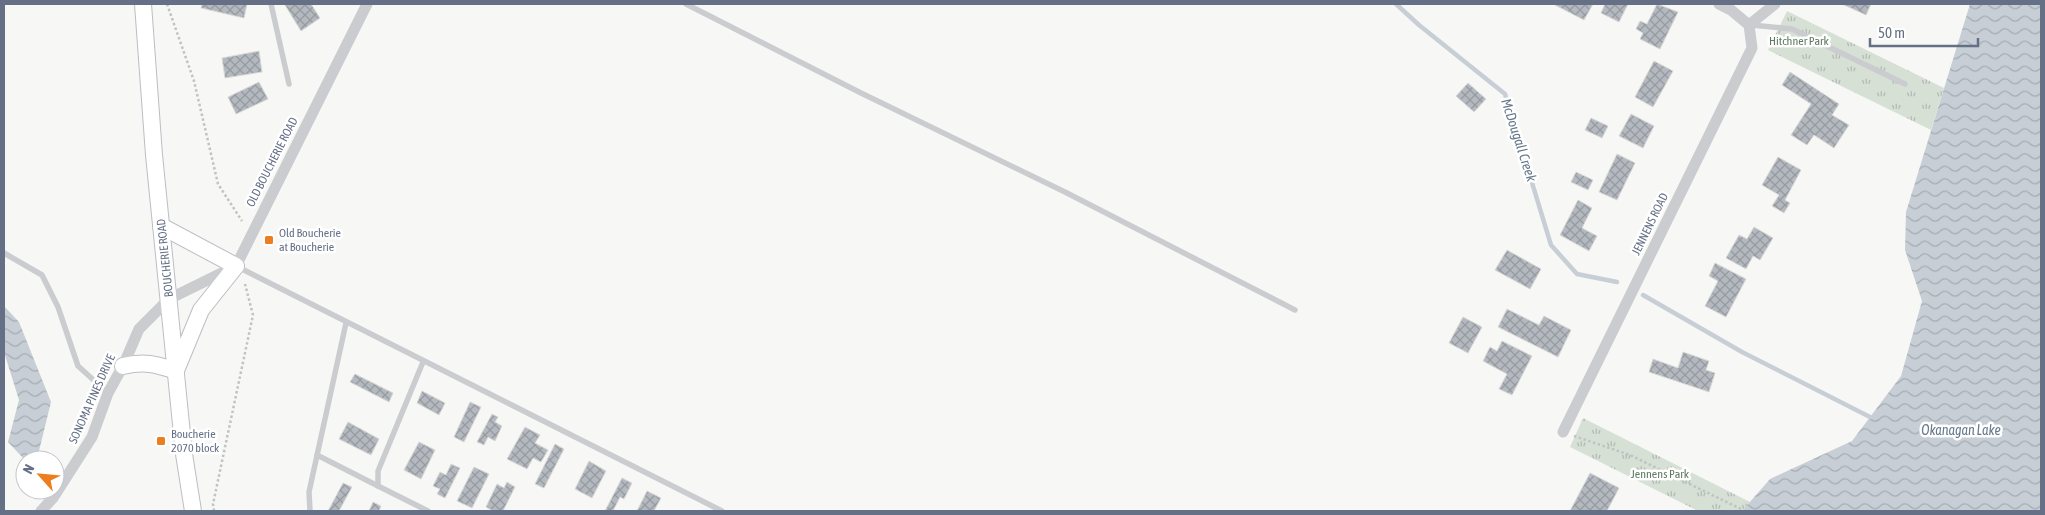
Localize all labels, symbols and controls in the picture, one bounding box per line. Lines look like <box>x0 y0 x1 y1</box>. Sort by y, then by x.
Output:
scale bar <box>1870 15 1978 47</box>
text: 50 m <box>1878 24 1905 41</box>
park label: Hitchner Park <box>1769 34 1830 48</box>
water label: McDougall Creek <box>1498 96 1540 184</box>
street label: OLD BOUCHERIE ROAD <box>243 115 301 209</box>
street label: JENNENS ROAD <box>1629 190 1671 257</box>
street label: BOUCHERIE ROAD <box>154 218 176 298</box>
place label: Old Boucherie at Boucherie <box>279 226 341 254</box>
marker: Old Boucherie at Boucherie <box>263 234 275 246</box>
street label: SONOMA PINES DRIVE <box>66 352 118 446</box>
water label: Okanagan Lake <box>1921 422 2001 438</box>
place label: Boucherie 2070 block <box>171 427 220 455</box>
marker: Boucherie 2070 block <box>155 435 167 447</box>
north arrow <box>15 450 65 500</box>
text: N <box>19 462 37 476</box>
park label: Jennens Park <box>1631 467 1690 481</box>

